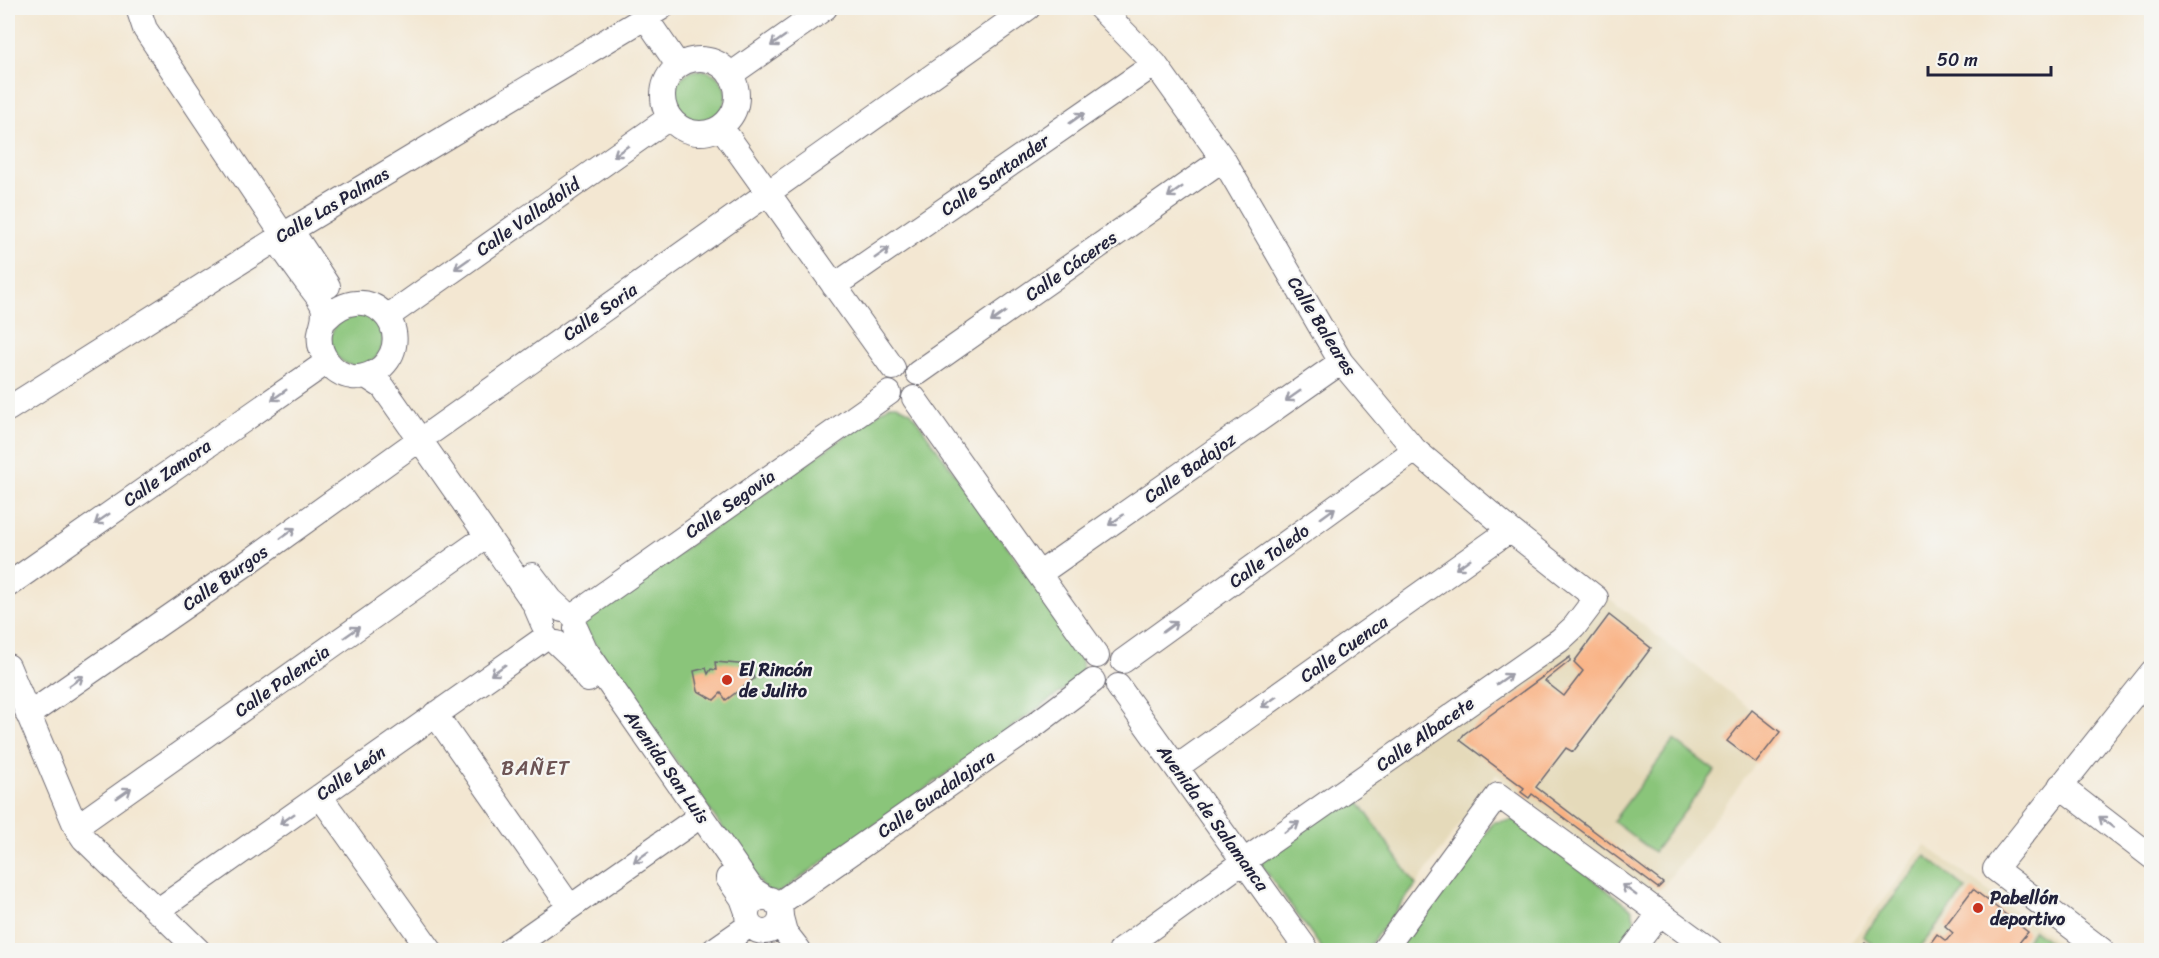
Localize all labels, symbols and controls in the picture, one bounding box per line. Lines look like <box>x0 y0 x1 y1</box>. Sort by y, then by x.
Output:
one-way arrow <box>770 35 786 47</box>
scale bar <box>1928 39 2051 77</box>
text: 50 m <box>1937 44 1978 76</box>
one-way arrow <box>1068 112 1085 124</box>
street label: Calle Santander <box>934 124 1058 225</box>
one-way arrow <box>614 145 630 157</box>
street label: Calle Las Palmas <box>269 158 396 252</box>
street label: Calle Valladolid <box>469 168 588 265</box>
one-way arrow <box>1167 186 1184 198</box>
street label: Calle Cáceres <box>1018 222 1125 310</box>
one-way arrow <box>874 247 890 259</box>
one-way arrow <box>454 258 471 270</box>
street label: Calle Baleares <box>1279 270 1366 383</box>
street label: Calle Soria <box>556 274 645 350</box>
one-way arrow <box>991 310 1007 323</box>
one-way arrow <box>272 389 288 401</box>
one-way arrow <box>1285 390 1301 402</box>
street label: Calle Badajoz <box>1137 424 1243 512</box>
street label: Calle Zamora <box>116 430 219 515</box>
street label: Calle Segovia <box>678 461 782 547</box>
one-way arrow <box>1320 507 1336 519</box>
one-way arrow <box>94 513 111 525</box>
one-way arrow <box>1109 514 1125 526</box>
street label: Calle Toledo <box>1221 515 1317 597</box>
one-way arrow <box>279 527 295 540</box>
street label: Calle Burgos <box>175 536 276 620</box>
one-way arrow <box>1455 558 1471 570</box>
street label: Calle Cuenca <box>1293 606 1396 691</box>
one-way arrow <box>1162 620 1178 633</box>
one-way arrow <box>343 626 359 638</box>
street label: Calle Palencia <box>227 636 337 726</box>
place label: El Rincón de Julito <box>739 654 813 707</box>
one-way arrow <box>490 664 506 676</box>
marker: El Rincón de Julito <box>720 673 734 687</box>
one-way arrow <box>1495 673 1511 685</box>
one-way arrow <box>68 675 84 687</box>
street label: Calle Albacete <box>1369 688 1481 780</box>
one-way arrow <box>1262 695 1278 708</box>
street label: Avenida San Luis <box>615 702 719 831</box>
street label: Calle León <box>309 737 393 809</box>
street label: Avenida de Salamanca <box>1148 737 1278 899</box>
street label: Calle Guadalajara <box>870 741 1003 847</box>
district label: BAÑET <box>501 751 571 786</box>
one-way arrow <box>116 787 132 799</box>
one-way arrow <box>280 813 296 825</box>
one-way arrow <box>2098 816 2114 828</box>
one-way arrow <box>1284 821 1300 833</box>
one-way arrow <box>634 851 650 863</box>
place label: Pabellón deportivo <box>1990 882 2066 935</box>
one-way arrow <box>1622 884 1638 897</box>
marker: Pabellón deportivo <box>1971 901 1985 915</box>

